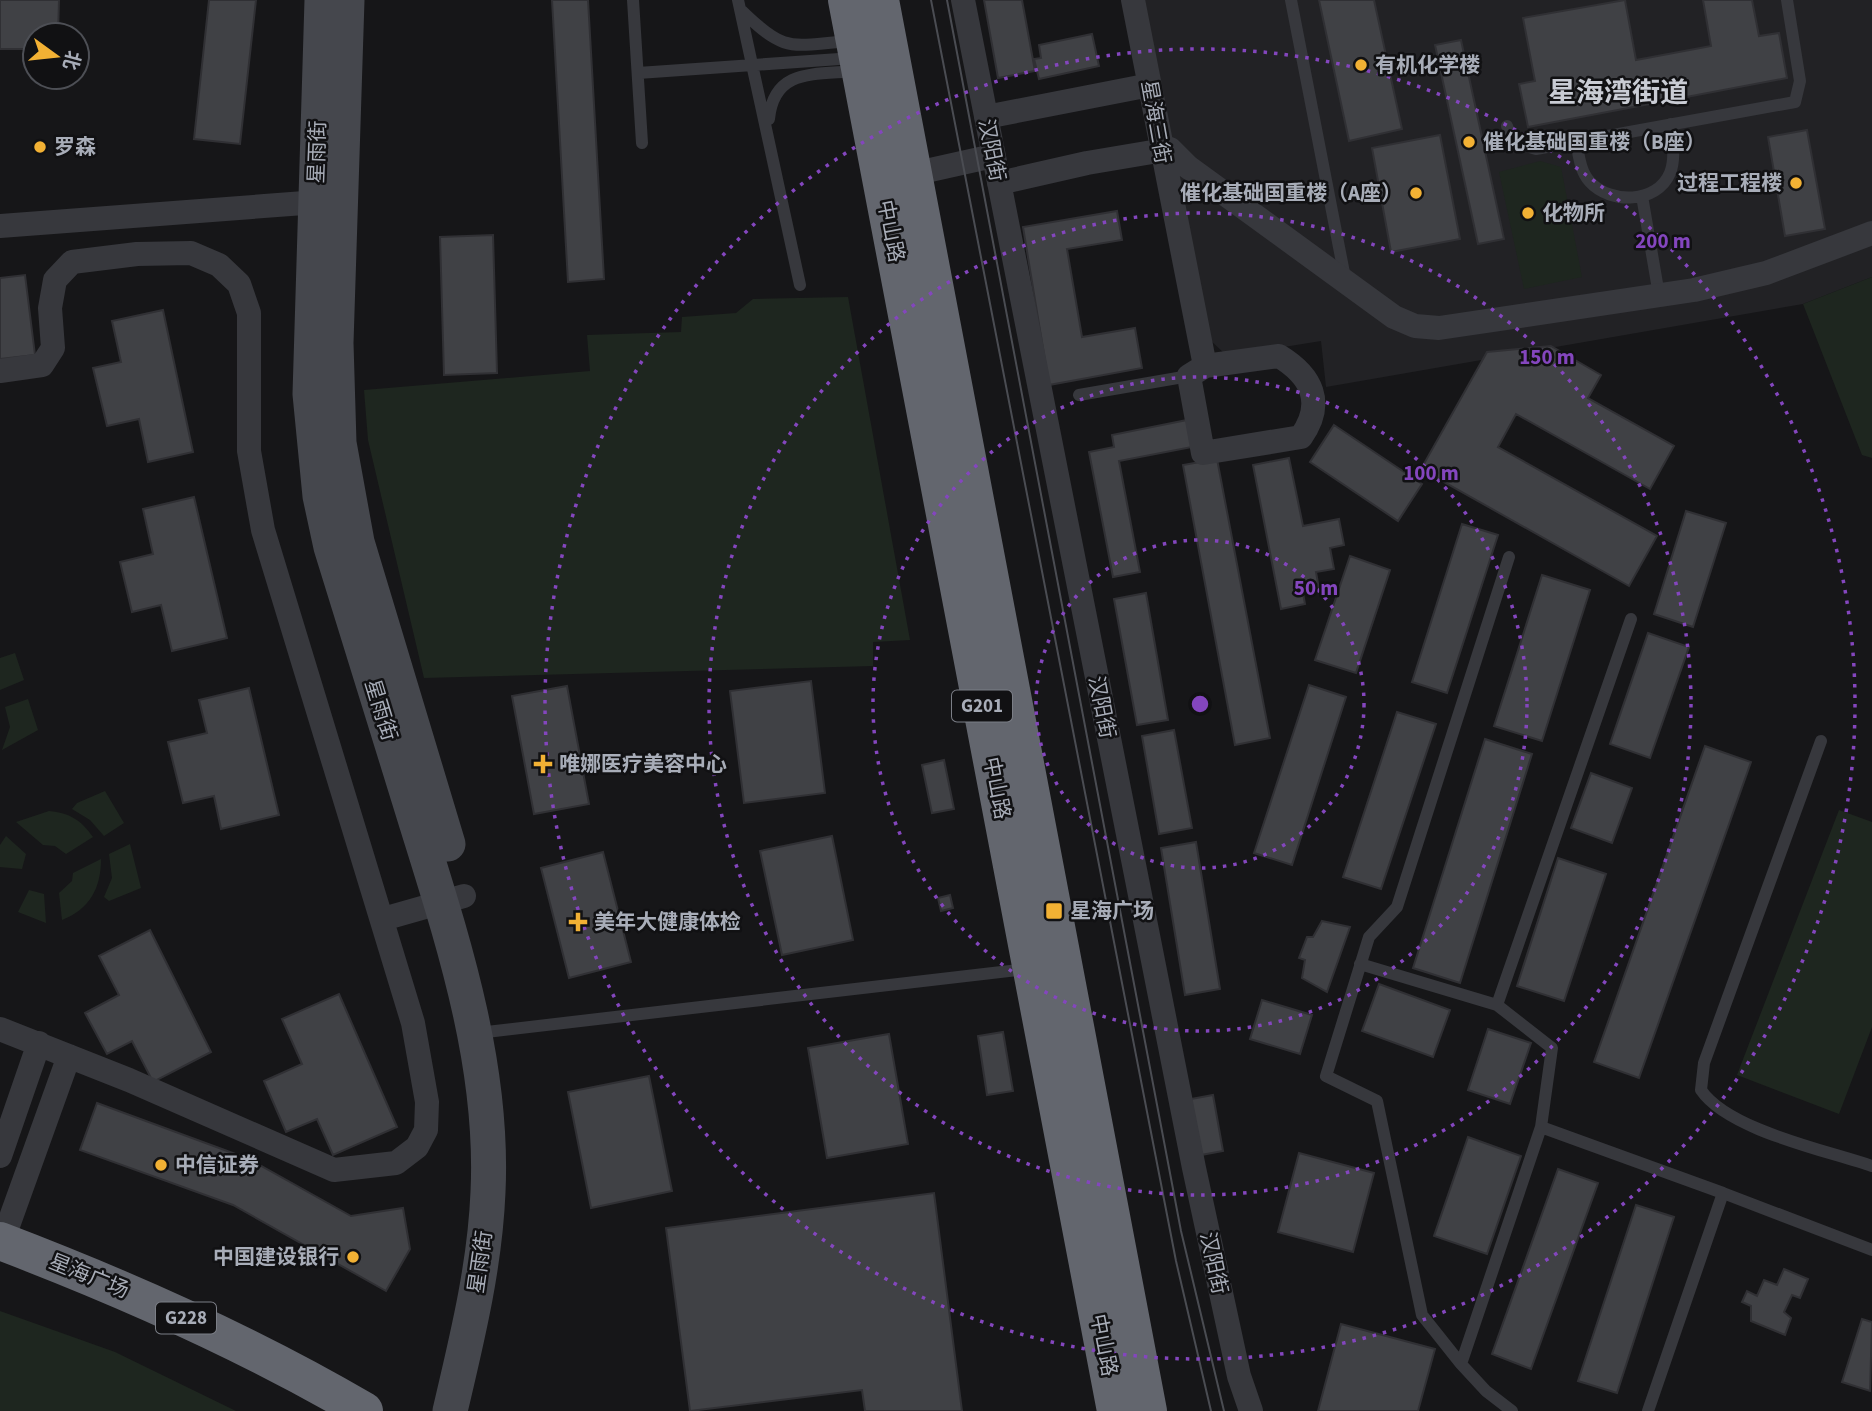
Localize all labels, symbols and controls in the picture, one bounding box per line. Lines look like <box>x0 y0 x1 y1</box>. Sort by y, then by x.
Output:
north arrow <box>21 21 91 91</box>
text: 北 <box>55 47 86 73</box>
place label: 有机化学楼 <box>1375 50 1480 80</box>
marker: 有机化学楼 <box>1353 57 1369 73</box>
district label: 星海湾街道 <box>1548 73 1688 113</box>
street label: 星海三街 <box>1134 78 1178 166</box>
street label: 汉阳街 <box>971 116 1013 184</box>
street label: 星雨街 <box>301 120 333 184</box>
place label: 催化基础国重楼（B座） <box>1483 127 1706 157</box>
place label: 罗森 <box>54 132 96 162</box>
marker: 催化基础国重楼（B座） <box>1461 134 1477 150</box>
marker: 罗森 <box>32 139 48 155</box>
place label: 过程工程楼 <box>1677 168 1782 198</box>
marker: 过程工程楼 <box>1788 175 1804 191</box>
place label: 催化基础国重楼（A座） <box>1180 178 1402 208</box>
marker: 催化基础国重楼（A座） <box>1408 185 1424 201</box>
street label: 中山路 <box>870 197 912 265</box>
place label: 化物所 <box>1542 198 1605 228</box>
marker: 化物所 <box>1520 205 1536 221</box>
text: 200 m <box>1635 226 1691 256</box>
text: 150 m <box>1519 342 1575 372</box>
text: 100 m <box>1403 458 1459 488</box>
text: 50 m <box>1294 573 1338 603</box>
street label: 汉阳街 <box>1081 673 1123 741</box>
street label: 星雨街 <box>357 675 405 745</box>
road number: G201 <box>952 691 1012 722</box>
centre of rings <box>1188 692 1212 716</box>
place label: 唯娜医疗美容中心 <box>559 749 727 779</box>
marker: 唯娜医疗美容中心 <box>533 754 553 774</box>
street label: 中山路 <box>976 754 1018 822</box>
place label: 星海广场 <box>1070 896 1154 926</box>
marker: 星海广场 <box>1044 901 1064 921</box>
place label: 美年大健康体检 <box>594 907 741 937</box>
marker: 美年大健康体检 <box>568 912 588 932</box>
place label: 中信证券 <box>175 1150 259 1180</box>
marker: 中信证券 <box>153 1157 169 1173</box>
street label: 星雨街 <box>461 1229 499 1295</box>
street label: 汉阳街 <box>1193 1229 1235 1297</box>
place label: 中国建设银行 <box>213 1242 339 1272</box>
street label: 星海广场 <box>44 1246 134 1306</box>
marker: 中国建设银行 <box>345 1249 361 1265</box>
road number: G228 <box>156 1302 216 1334</box>
street label: 中山路 <box>1083 1311 1125 1379</box>

